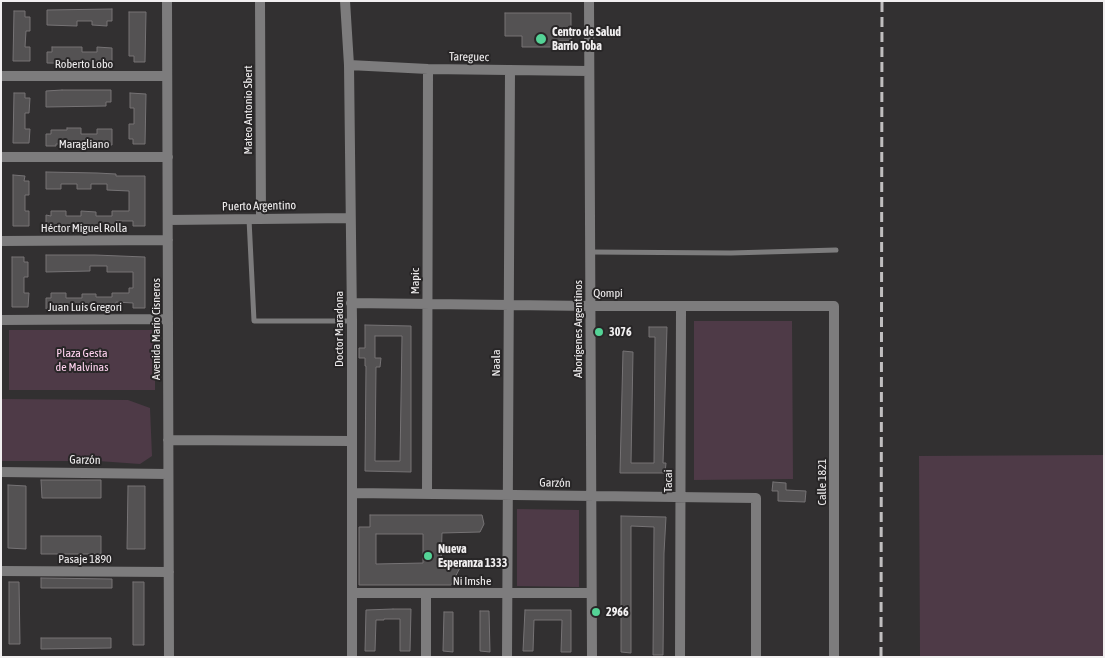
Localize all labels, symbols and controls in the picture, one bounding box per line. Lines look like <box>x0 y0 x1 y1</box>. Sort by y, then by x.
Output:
place label: Centro de Salud Barrio Toba <box>552 25 621 53</box>
marker: Centro de Salud Barrio Toba <box>534 32 548 46</box>
street label: Tareguec <box>449 49 489 65</box>
street label: Roberto Lobo <box>55 57 113 71</box>
street label: Mateo Antonio Sbert <box>241 65 255 155</box>
street label: Maragliano <box>59 137 109 151</box>
street label: Puerto Argentino <box>222 198 296 214</box>
street label: Héctor Miguel Rolla <box>41 221 127 235</box>
street label: Mapic <box>408 268 422 294</box>
street label: Avenida Mario Cisneros <box>149 278 163 380</box>
street label: Aborígenes Argentinos <box>571 280 585 378</box>
street label: Qompi <box>593 286 623 300</box>
street label: Doctor Maradona <box>332 291 346 367</box>
street label: Juan Luis Gregori <box>48 300 122 314</box>
place label: 3076 <box>609 325 632 339</box>
marker: 3076 <box>593 326 605 338</box>
park label: Plaza Gesta de Malvinas <box>56 346 108 374</box>
street label: Naala <box>489 350 503 376</box>
street label: Garzón <box>69 453 101 467</box>
street label: Calle 1821 <box>815 459 829 505</box>
street label: Tacai <box>661 470 675 492</box>
street label: Garzón <box>539 476 571 490</box>
place label: Nueva Esperanza 1333 <box>438 542 507 570</box>
marker: Nueva Esperanza 1333 <box>422 550 434 562</box>
street label: Pasaje 1890 <box>58 552 112 566</box>
street label: Ni Imshe <box>453 574 491 588</box>
place label: 2966 <box>606 605 629 619</box>
marker: 2966 <box>590 606 602 618</box>

